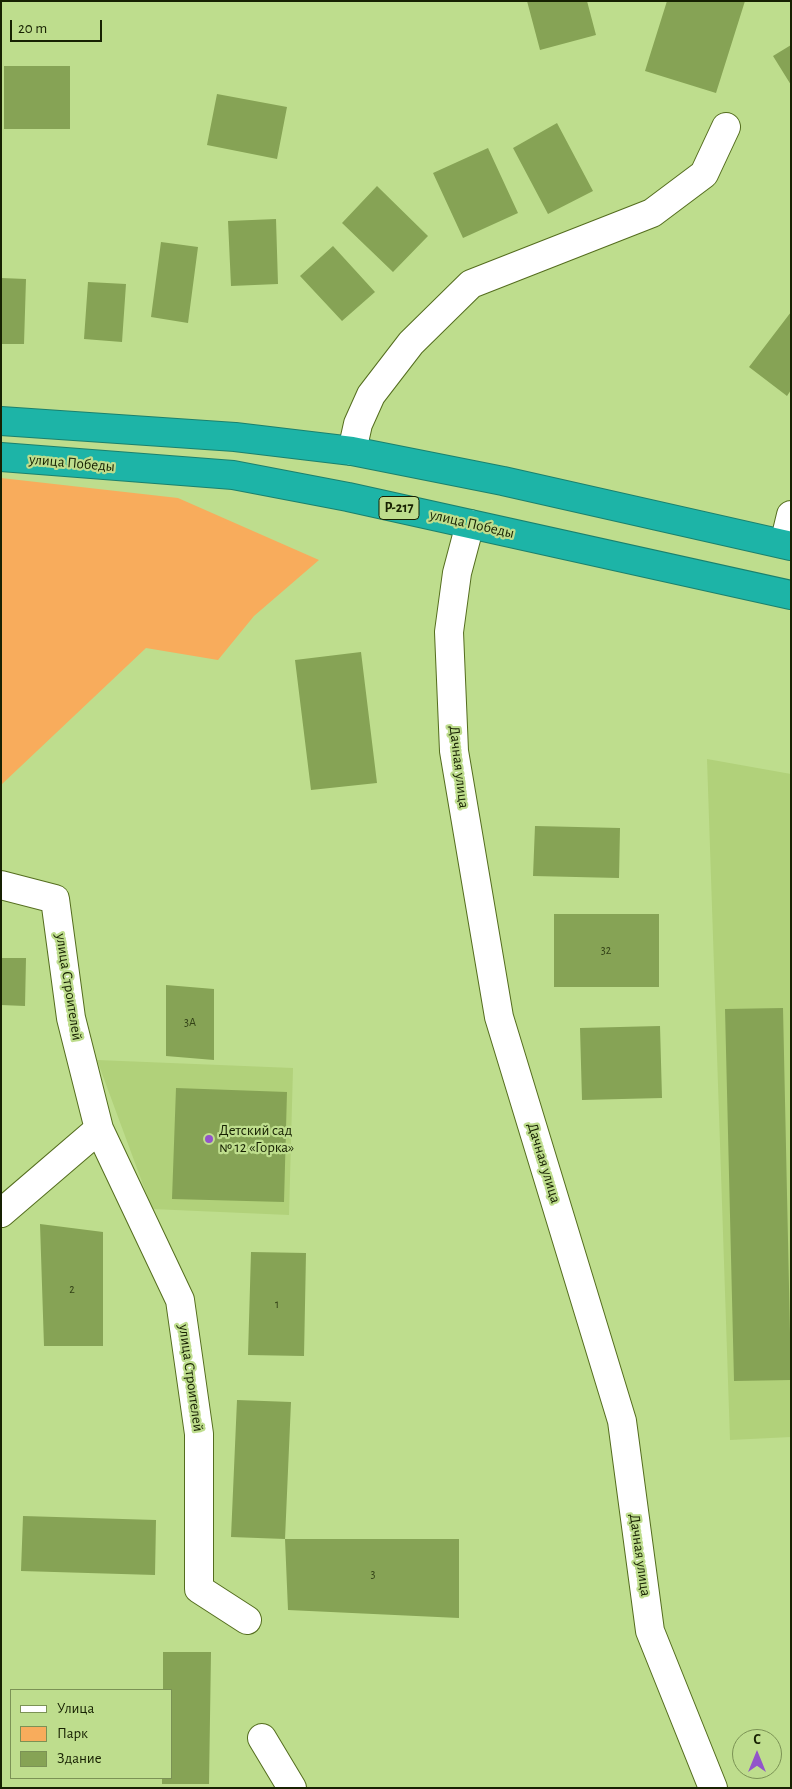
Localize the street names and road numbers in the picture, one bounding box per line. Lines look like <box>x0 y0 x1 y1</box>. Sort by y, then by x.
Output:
street label: улица Победы <box>28 450 116 476</box>
road number: Р-217 <box>379 496 419 520</box>
street label: улица Победы <box>428 506 516 542</box>
street label: Дачная улица <box>445 725 473 809</box>
street label: улица Строителей <box>52 932 86 1042</box>
street label: Дачная улица <box>523 1121 565 1205</box>
street label: улица Строителей <box>175 1323 207 1433</box>
street label: Дачная улица <box>625 1513 655 1597</box>

